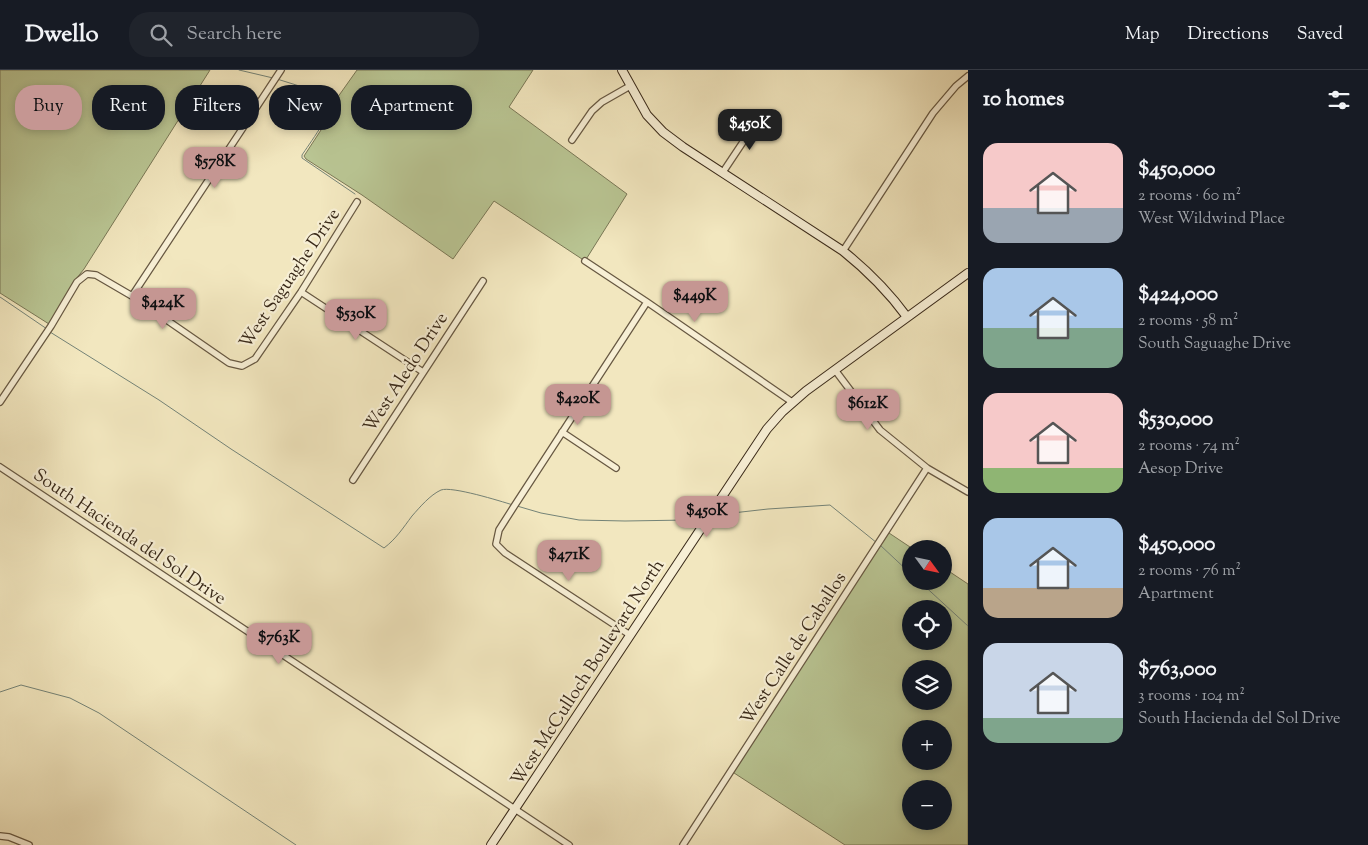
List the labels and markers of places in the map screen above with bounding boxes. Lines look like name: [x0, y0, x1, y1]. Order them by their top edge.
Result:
pin: $450K: [715, 108, 785, 151]
pin: $578K: [180, 146, 250, 189]
pin: $449K: [660, 280, 730, 323]
pin: $424K: [128, 288, 198, 330]
pin: $530K: [321, 298, 391, 341]
pin: $420K: [543, 384, 613, 426]
pin: $612K: [833, 388, 903, 431]
pin: $450K: [672, 496, 742, 538]
pin: $471K: [534, 540, 604, 582]
pin: $763K: [244, 622, 314, 665]

